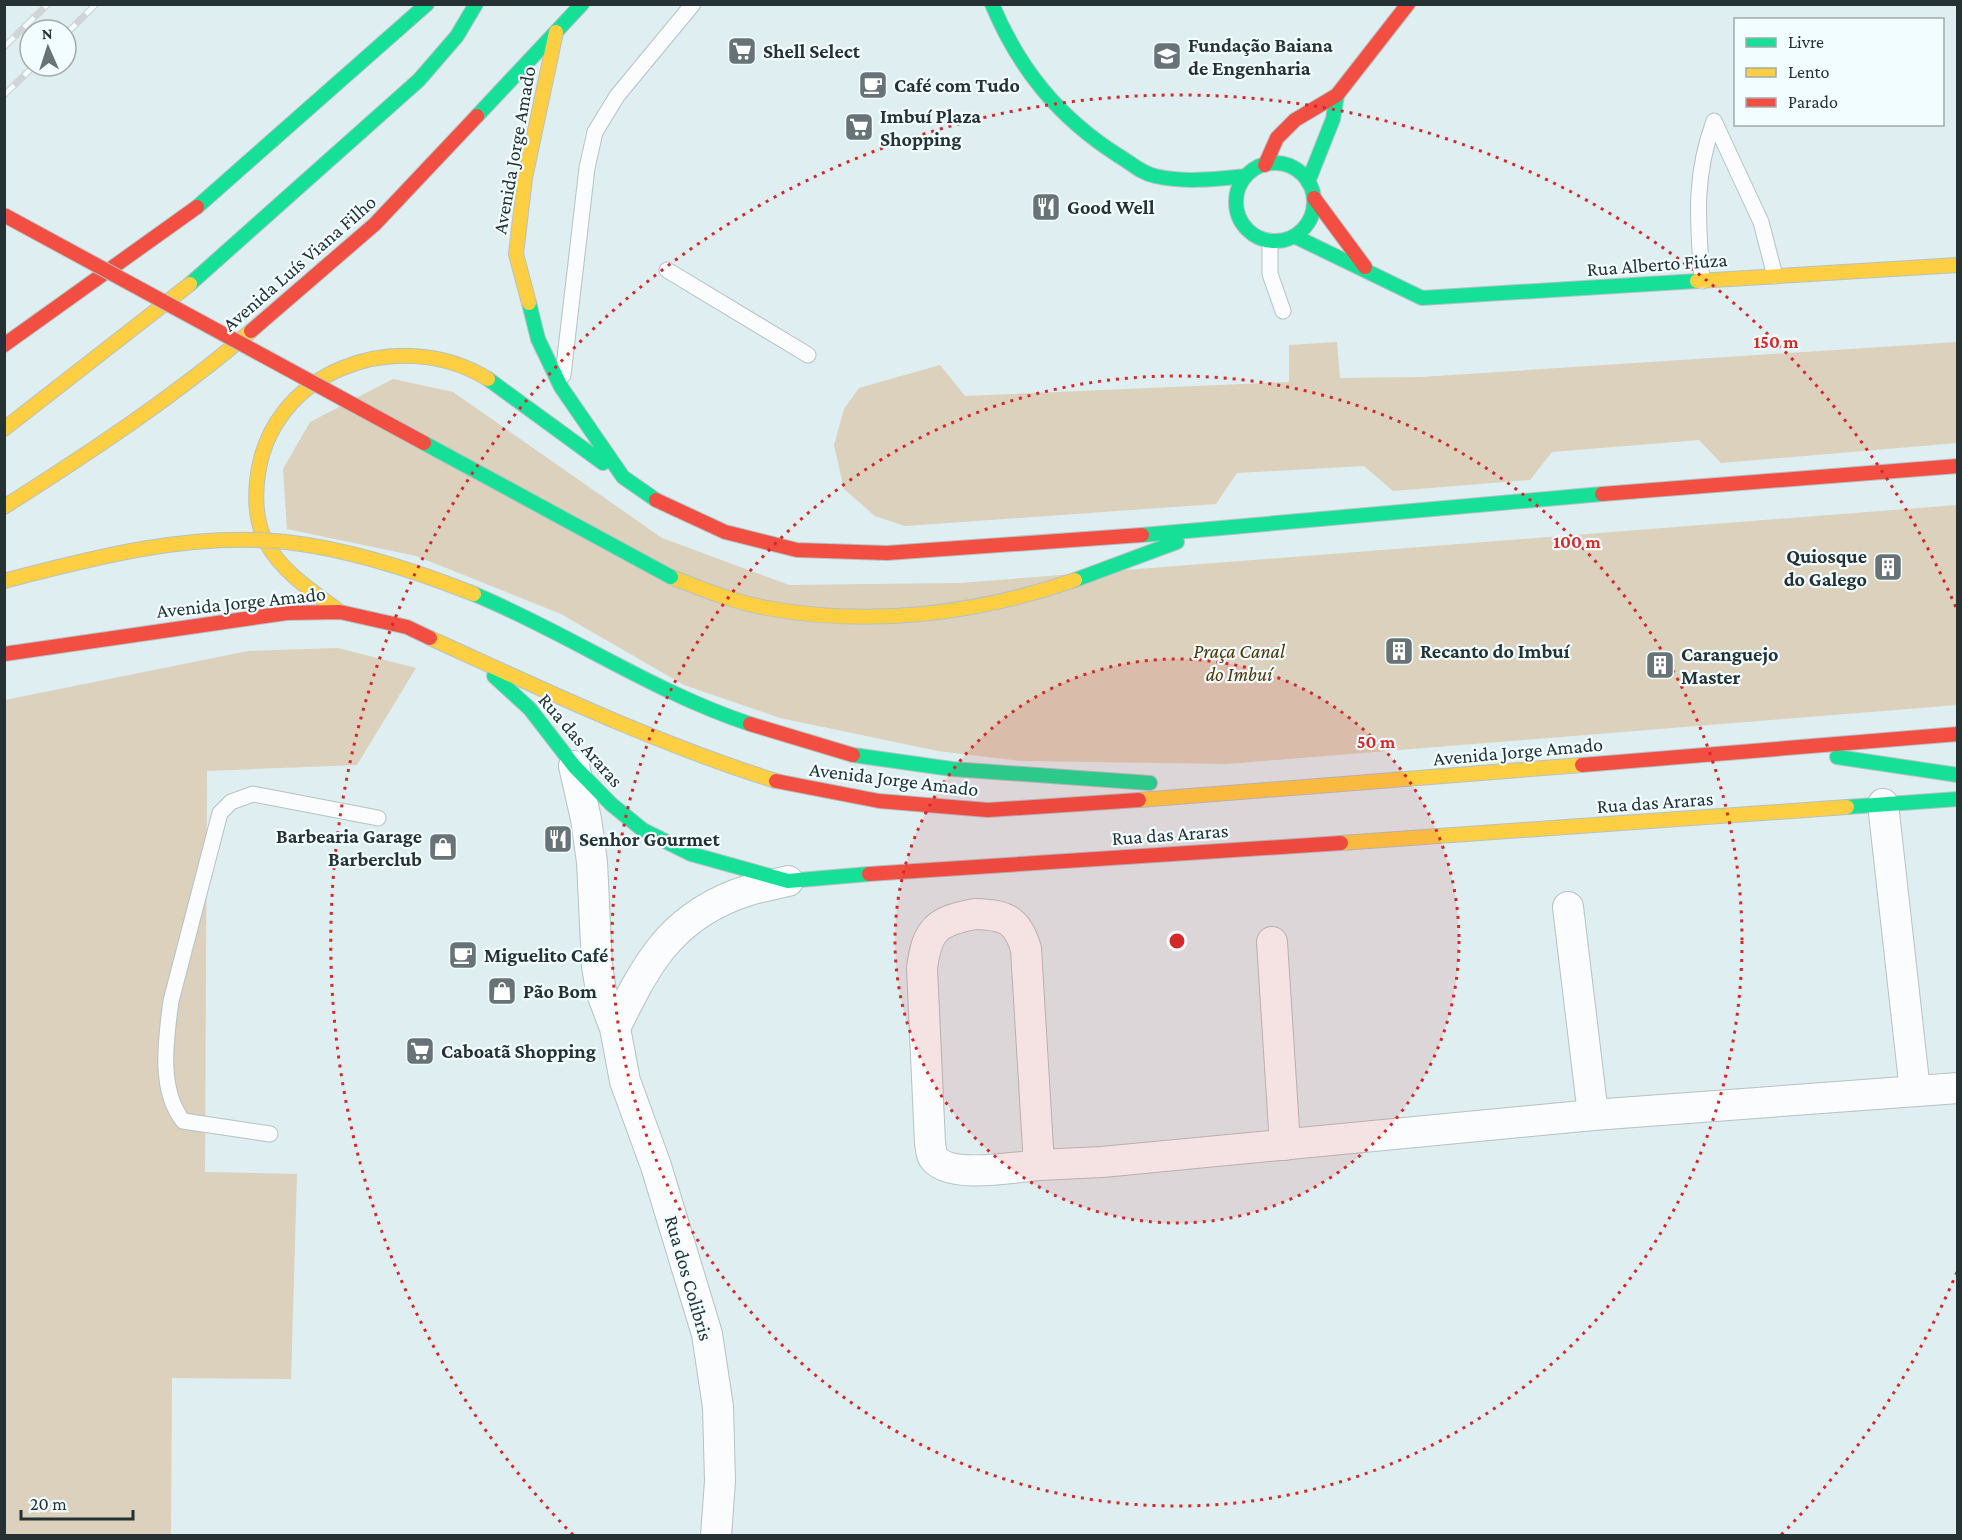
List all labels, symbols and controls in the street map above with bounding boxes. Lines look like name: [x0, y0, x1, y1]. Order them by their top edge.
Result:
north arrow: [18, 18, 78, 78]
legend: [1734, 18, 1944, 126]
text: N: [41, 25, 53, 42]
text: Livre: [1788, 32, 1824, 52]
place label: Fundação Baiana de Engenharia: [1188, 34, 1333, 79]
supermarket icon: Shell Select: [726, 35, 758, 67]
place label: Shell Select: [763, 40, 861, 62]
school or university icon: Fundação Baiana de Engenharia: [1151, 40, 1183, 72]
text: Lento: [1788, 62, 1829, 82]
street label: Avenida Jorge Amado: [488, 64, 541, 236]
cafe icon: Café com Tudo: [857, 69, 889, 101]
place label: Café com Tudo: [894, 74, 1020, 96]
text: Parado: [1788, 92, 1838, 112]
place label: Imbuí Plaza Shopping: [880, 105, 981, 150]
supermarket icon: Imbuí Plaza Shopping: [843, 111, 875, 143]
street label: Avenida Luís Viana Filho: [218, 190, 380, 336]
restaurant icon: Good Well: [1030, 191, 1062, 223]
place label: Good Well: [1067, 196, 1155, 218]
street label: Rua Alberto Fiúza: [1586, 248, 1728, 280]
text: 150 m: [1753, 332, 1799, 352]
text: 100 m: [1553, 532, 1601, 552]
place label: Quiosque do Galego: [1784, 545, 1867, 590]
building icon: Quiosque do Galego: [1872, 551, 1904, 583]
street label: Avenida Jorge Amado: [155, 582, 327, 623]
building icon: Recanto do Imbuí: [1383, 635, 1415, 667]
park label: Praça Canal do Imbuí: [1193, 640, 1286, 685]
place label: Recanto do Imbuí: [1420, 640, 1571, 662]
place label: Caranguejo Master: [1681, 643, 1778, 688]
building icon: Caranguejo Master: [1644, 649, 1676, 681]
street label: Rua das Araras: [534, 689, 628, 791]
text: 50 m: [1357, 732, 1396, 752]
street label: Avenida Jorge Amado: [1432, 733, 1604, 770]
street label: Avenida Jorge Amado: [808, 758, 980, 801]
street label: Rua das Araras: [1596, 787, 1714, 817]
street label: Rua das Araras: [1111, 819, 1229, 849]
restaurant icon: Senhor Gourmet: [542, 823, 574, 855]
place label: Barbearia Garage Barberclub: [276, 825, 422, 870]
place label: Senhor Gourmet: [579, 828, 720, 850]
shop icon: Barbearia Garage Barberclub: [427, 831, 459, 863]
centre of rings: [1167, 931, 1187, 951]
cafe icon: Miguelito Café: [447, 939, 479, 971]
place label: Miguelito Café: [484, 944, 608, 966]
shop icon: Pão Bom: [486, 975, 518, 1007]
place label: Pão Bom: [523, 980, 597, 1002]
supermarket icon: Caboatã Shopping: [404, 1035, 436, 1067]
place label: Caboatã Shopping: [441, 1040, 596, 1062]
street label: Rua dos Colibris: [661, 1213, 717, 1343]
scale bar: [21, 1483, 134, 1521]
text: 20 m: [30, 1494, 67, 1514]

